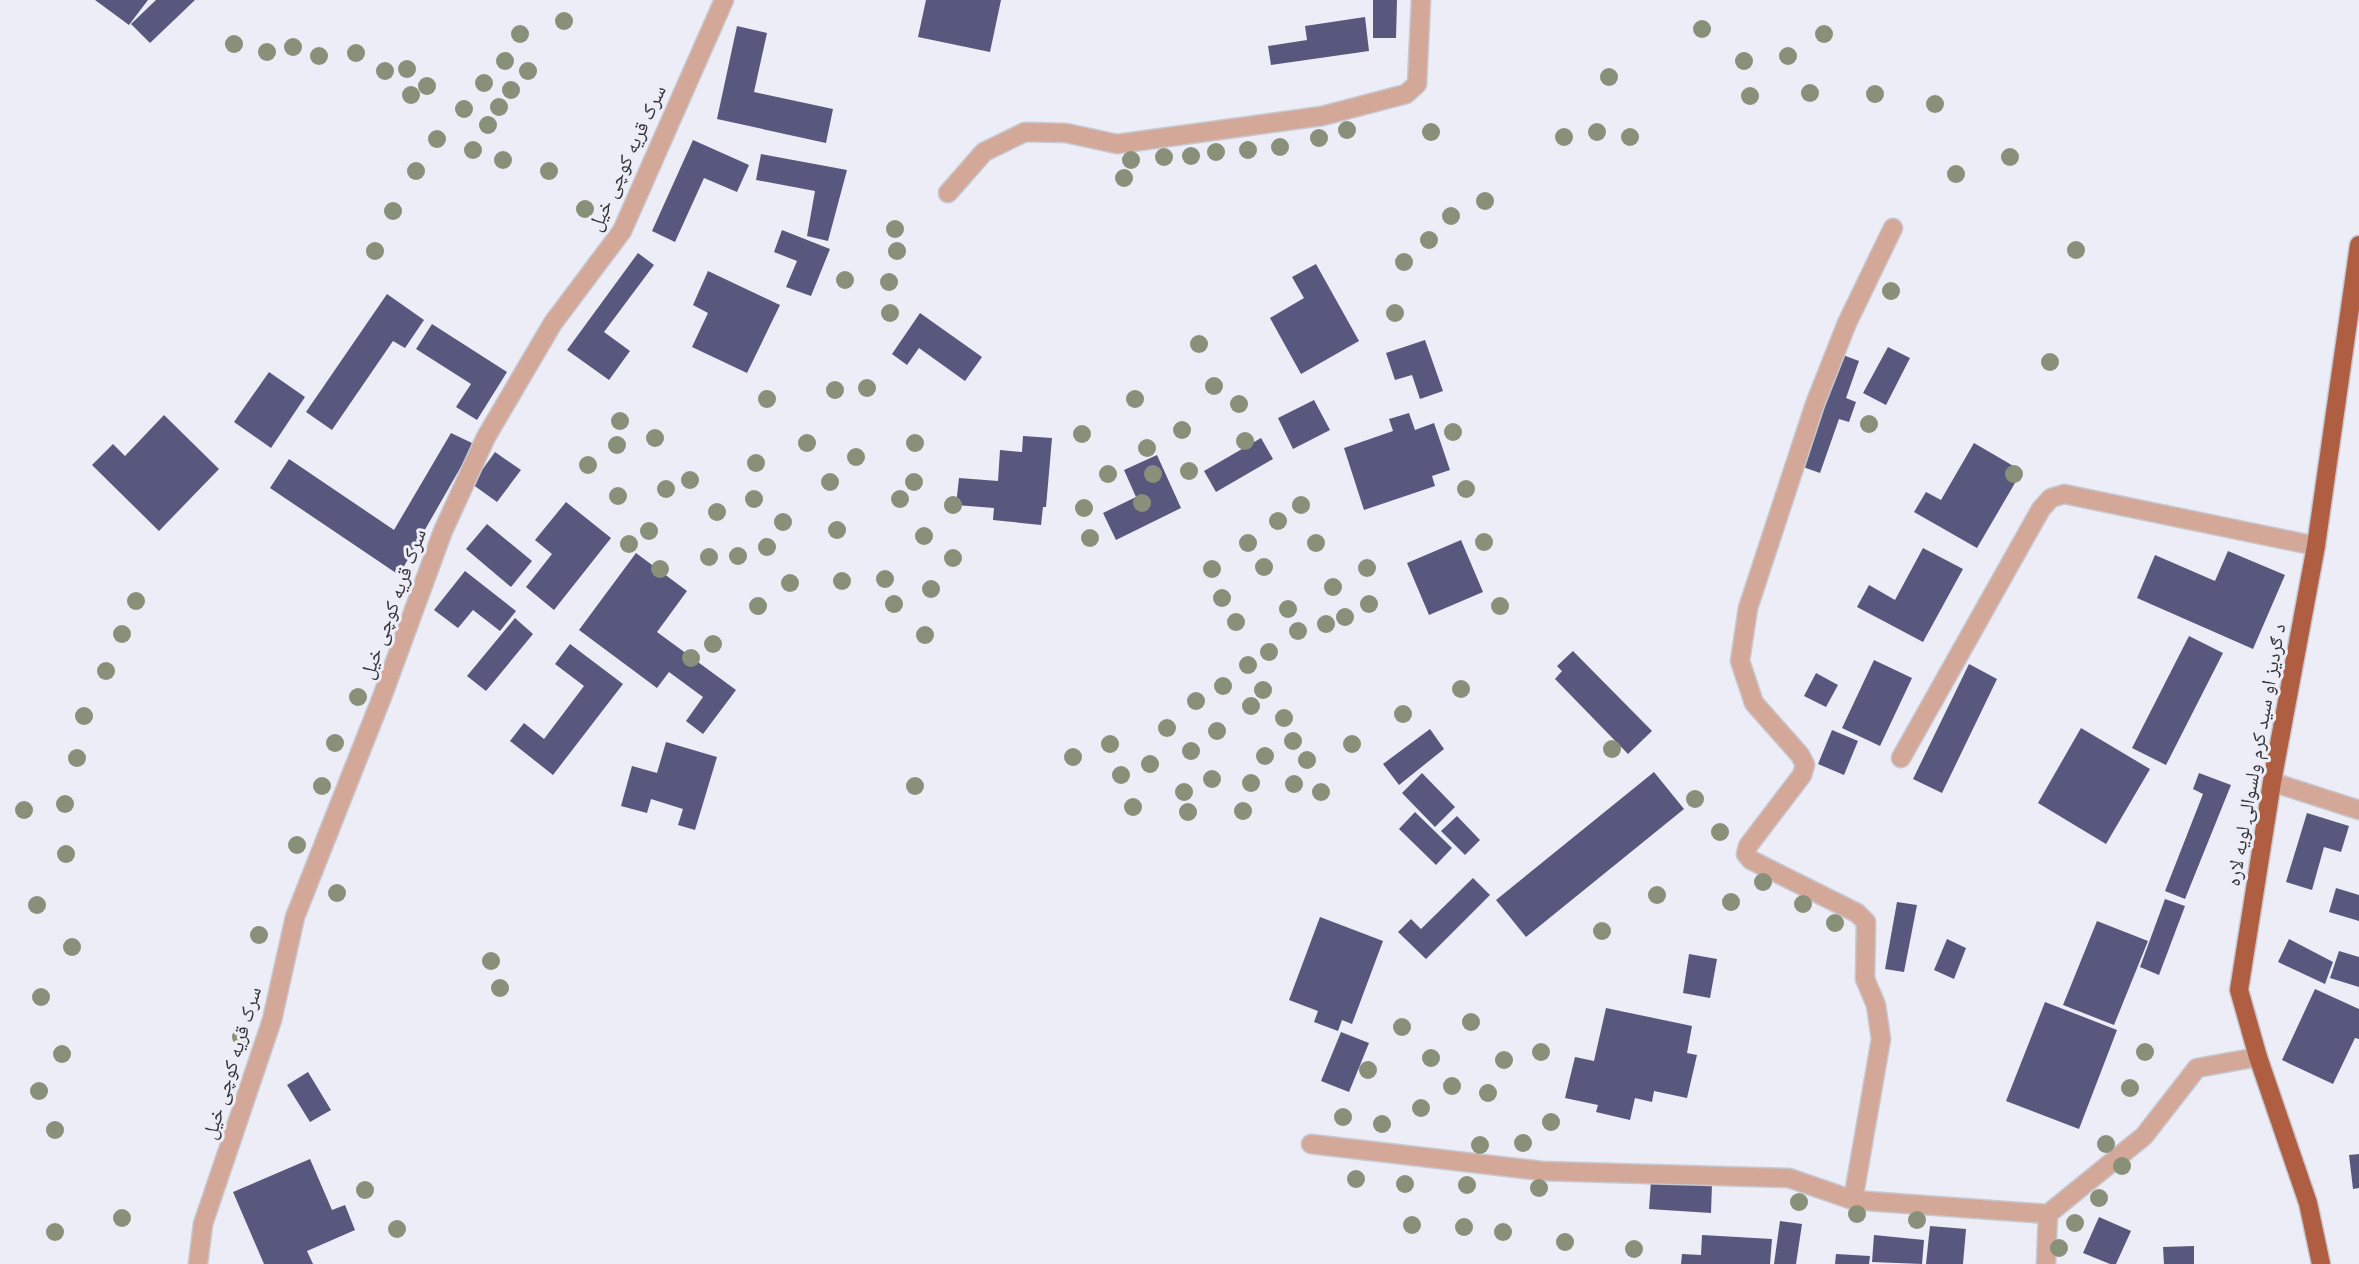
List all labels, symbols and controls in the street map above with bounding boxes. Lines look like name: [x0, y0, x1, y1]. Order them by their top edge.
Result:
street label: سرک قریه کوچی خیل: [583, 81, 671, 235]
street label: سرک قریه کوچی خیل: [355, 526, 431, 682]
street label: د ګردیز او سید کرم ولسوالۍ لویه لاره: [2222, 622, 2292, 888]
street label: سرک قریه کوچی خیل: [198, 984, 266, 1142]

